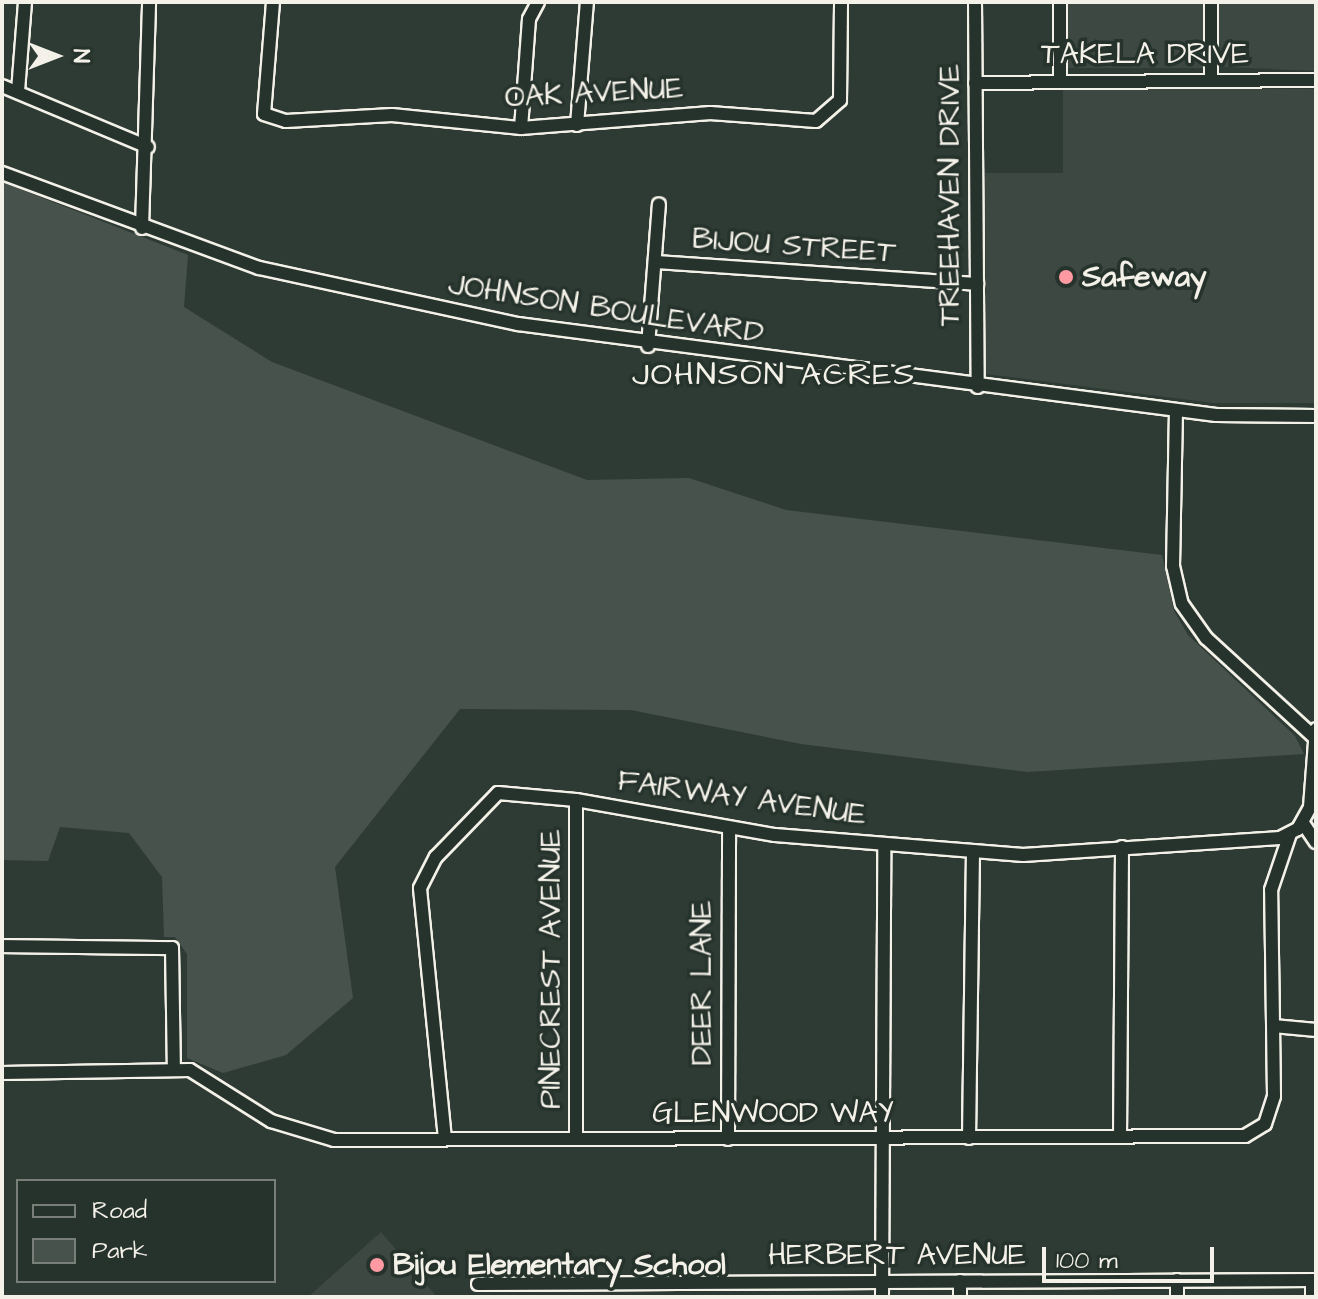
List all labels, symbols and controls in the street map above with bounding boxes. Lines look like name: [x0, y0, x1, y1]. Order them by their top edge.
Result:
north arrow: [16, 16, 96, 96]
street label: TAKELA DRIVE: [1041, 36, 1249, 72]
text: N: [65, 49, 96, 63]
street label: TREEHAVEN DRIVE: [932, 64, 968, 326]
street label: OAK AVENUE: [504, 70, 684, 116]
street label: BIJOU STREET: [691, 221, 897, 271]
place label: Safeway: [1082, 259, 1207, 295]
street label: JOHNSON BOULEVARD: [446, 266, 766, 352]
marker: Safeway: [1057, 268, 1075, 286]
district label: JOHNSON ACRES: [632, 356, 916, 394]
street label: FAIRWAY AVENUE: [615, 763, 869, 833]
street label: PINECREST AVENUE: [533, 829, 569, 1109]
street label: DEER LANE: [684, 901, 720, 1065]
street label: GLENWOOD WAY: [652, 1095, 894, 1131]
legend: [16, 1179, 276, 1283]
text: Road: [92, 1194, 147, 1228]
scale bar: [1046, 1231, 1218, 1281]
text: Park: [92, 1234, 148, 1268]
street label: HERBERT AVENUE: [768, 1237, 1026, 1273]
text: 100 m: [1056, 1244, 1118, 1278]
place label: Bijou Elementary School: [393, 1247, 726, 1283]
marker: Bijou Elementary School: [368, 1256, 386, 1274]

